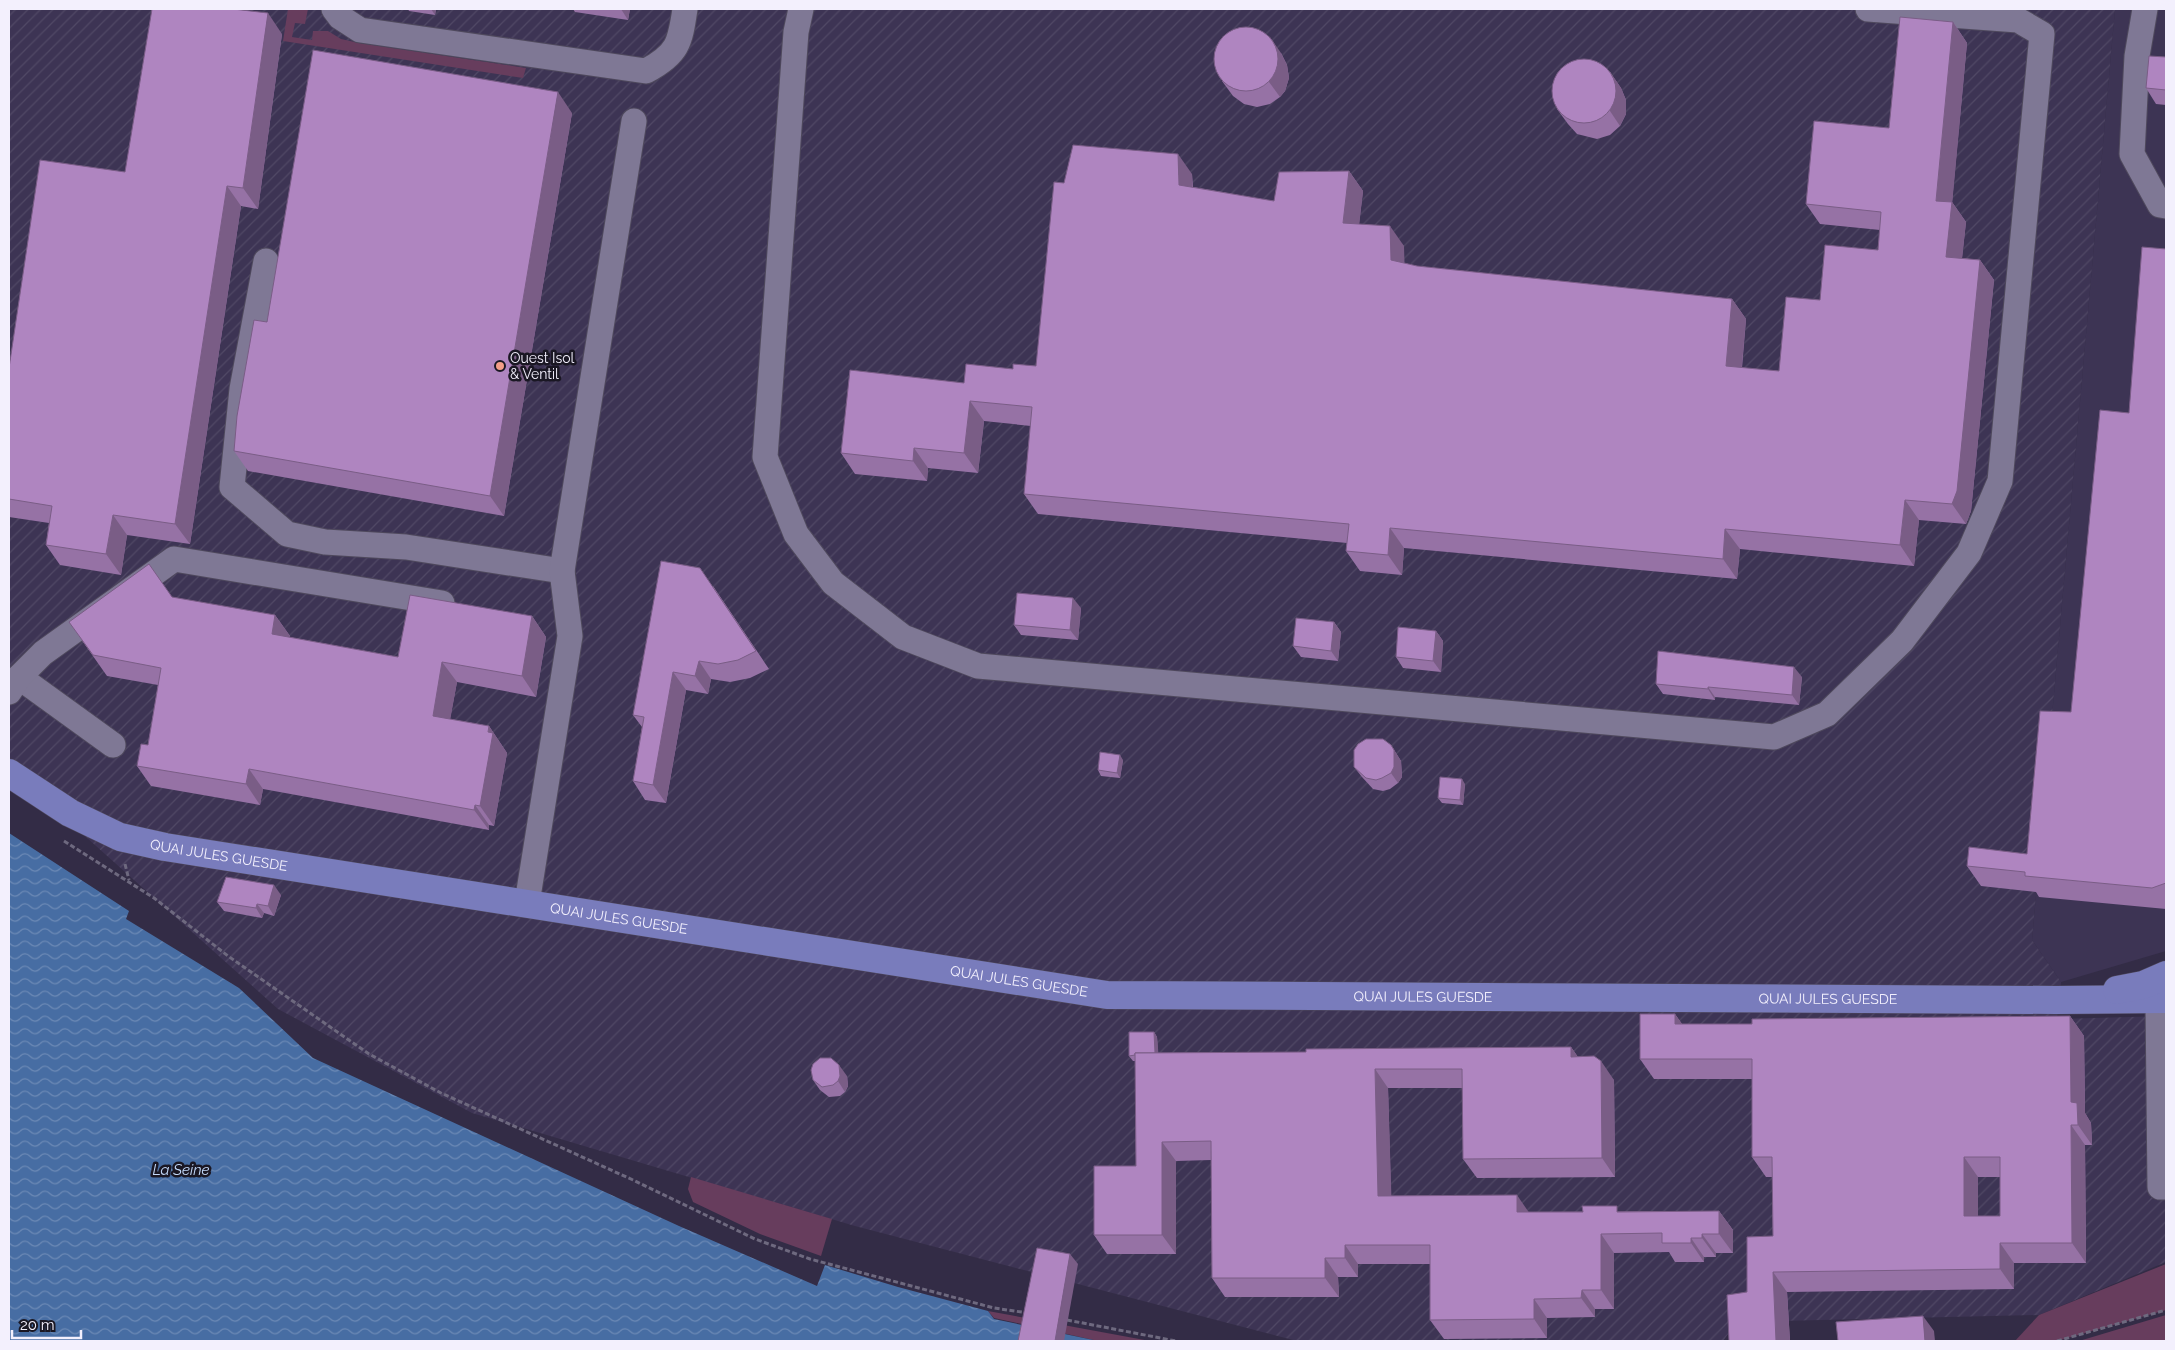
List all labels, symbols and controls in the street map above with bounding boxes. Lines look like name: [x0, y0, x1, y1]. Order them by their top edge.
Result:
place label: Ouest Isol & Ventil: [510, 350, 575, 382]
marker: Ouest Isol & Ventil: [494, 360, 506, 372]
street label: QUAI JULES GUESDE: [149, 836, 289, 874]
street label: QUAI JULES GUESDE: [549, 900, 689, 937]
street label: QUAI JULES GUESDE: [949, 962, 1089, 1000]
street label: QUAI JULES GUESDE: [1353, 988, 1492, 1005]
street label: QUAI JULES GUESDE: [1758, 990, 1897, 1007]
water label: La Seine: [152, 1161, 210, 1179]
scale bar: [12, 1308, 81, 1340]
text: 20 m: [20, 1316, 55, 1334]

